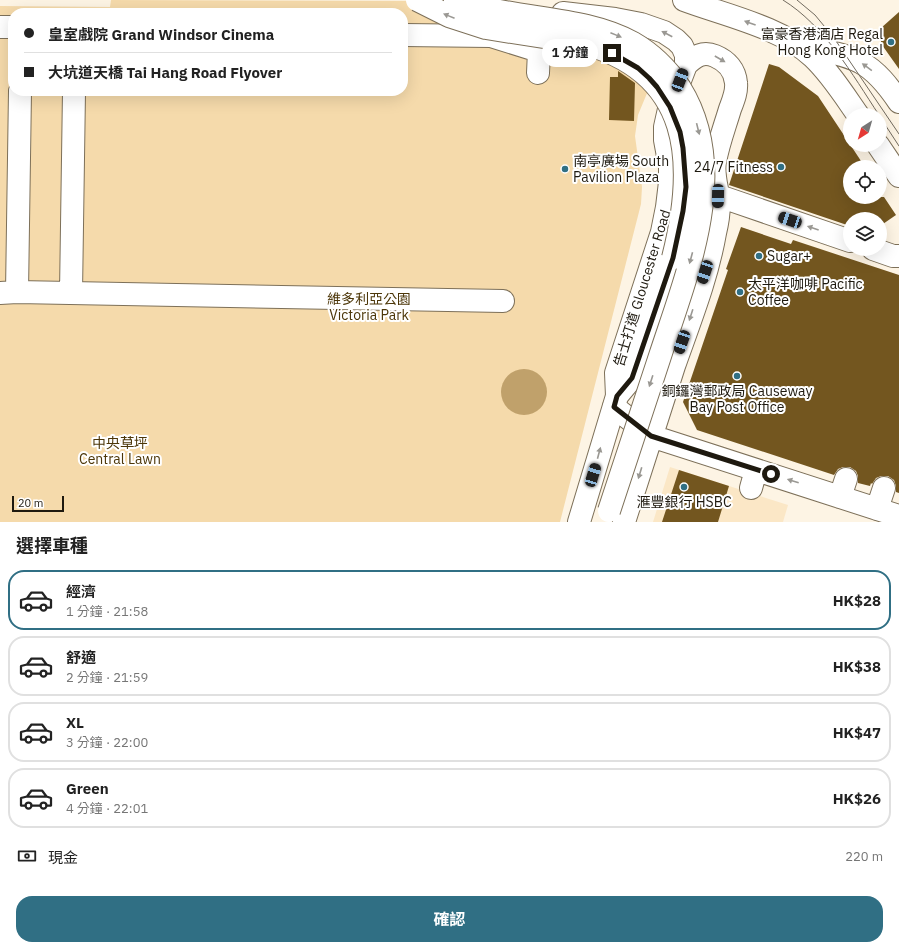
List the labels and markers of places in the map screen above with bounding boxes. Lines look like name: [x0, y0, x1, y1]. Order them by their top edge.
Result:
place label: 富豪香港酒店 Regal Hong Kong Hotel: [761, 25, 883, 59]
marker: 富豪香港酒店 Regal Hong Kong Hotel: [886, 37, 896, 47]
place label: 南亭廣場 South Pavilion Plaza: [573, 152, 669, 186]
place label: 24/7 Fitness: [694, 158, 773, 176]
marker: 24/7 Fitness: [776, 162, 786, 172]
marker: 南亭廣場 South Pavilion Plaza: [560, 164, 570, 174]
place label: Sugar+: [767, 247, 811, 265]
marker: Sugar+: [754, 251, 764, 261]
place label: 太平洋咖啡 Pacific Coffee: [748, 275, 863, 309]
marker: 太平洋咖啡 Pacific Coffee: [735, 287, 745, 297]
marker: 銅鑼灣郵政局 Causeway Bay Post Office: [732, 371, 742, 381]
place label: 銅鑼灣郵政局 Causeway Bay Post Office: [662, 382, 812, 416]
marker: 滙豐銀行 HSBC: [679, 482, 689, 492]
place label: 滙豐銀行 HSBC: [636, 493, 732, 511]

